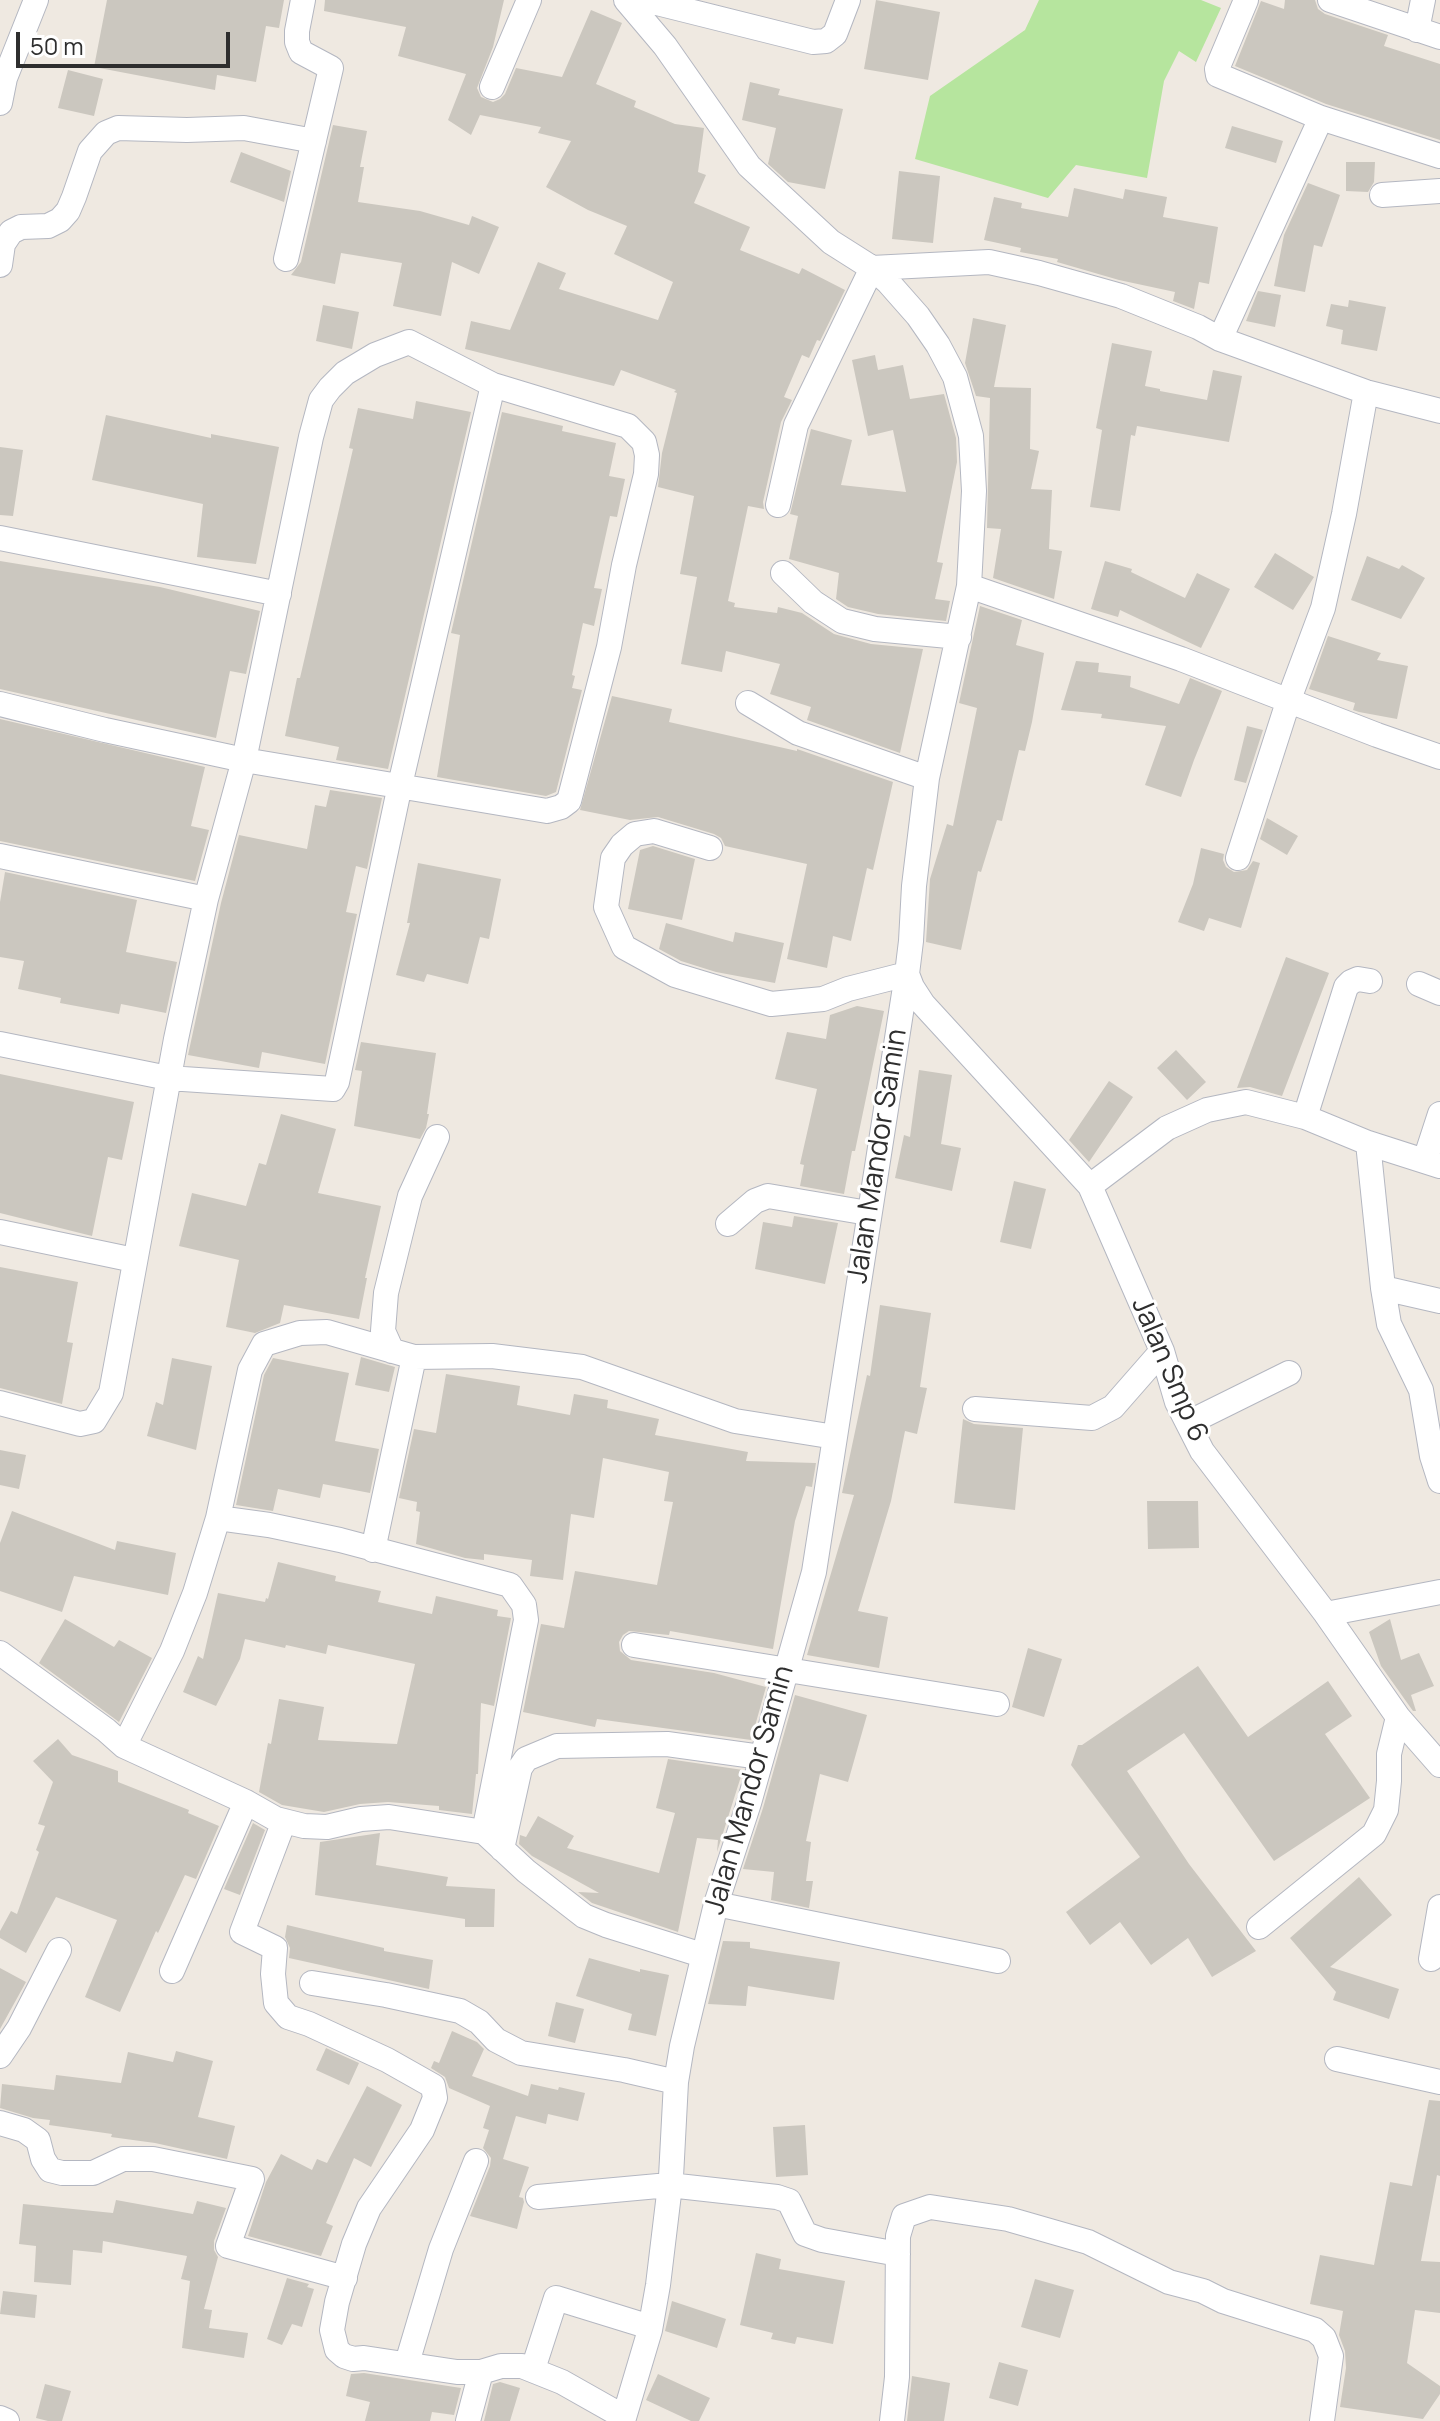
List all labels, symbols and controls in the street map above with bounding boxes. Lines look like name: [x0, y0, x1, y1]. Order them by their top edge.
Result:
scale bar: [20, 16, 234, 66]
text: 50 m: [30, 29, 84, 62]
street label: Jalan Mandor Samin: [841, 1026, 915, 1286]
street label: Jalan Smp 6: [1124, 1293, 1214, 1447]
street label: Jalan Mandor Samin: [698, 1662, 802, 1918]

